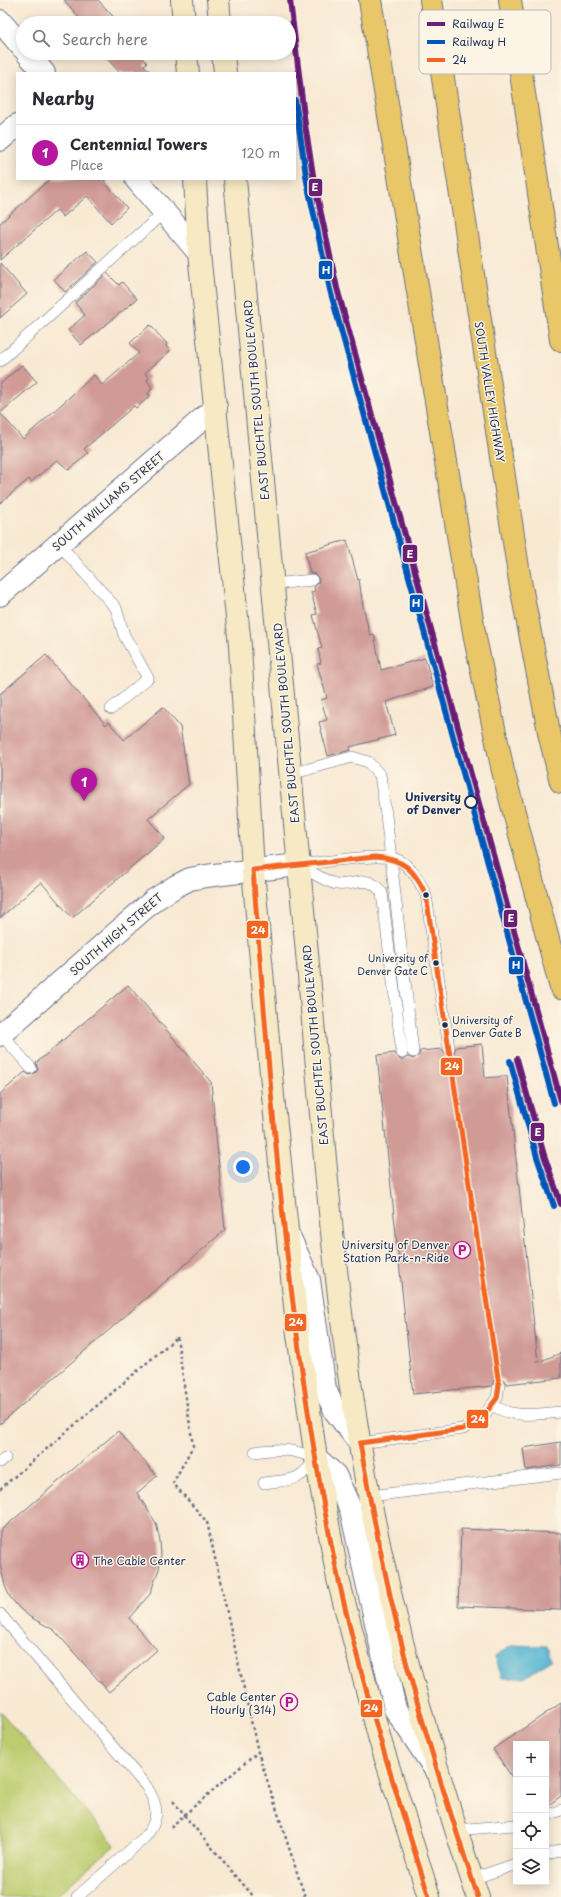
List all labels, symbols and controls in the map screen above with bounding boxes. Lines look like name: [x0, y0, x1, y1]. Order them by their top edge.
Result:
legend: [419, 10, 551, 74]
text: Railway E: [452, 15, 505, 32]
search box: [16, 16, 296, 60]
icon: search: [30, 27, 52, 49]
text: Search here: [62, 27, 148, 50]
text: Railway H: [452, 33, 506, 50]
text: 24: [452, 51, 467, 68]
text: Nearby: [32, 85, 94, 111]
text: Centennial Towers: [70, 132, 207, 155]
text: 1: [42, 143, 48, 162]
text: 120 m: [241, 143, 280, 162]
text: Place: [70, 155, 103, 174]
line badge: E: [308, 178, 323, 197]
text: E: [312, 178, 319, 195]
line badge: H: [318, 260, 333, 280]
text: H: [322, 261, 330, 278]
street label: EAST BUCHTEL SOUTH BOULEVARD: [239, 299, 273, 501]
street label: SOUTH VALLEY HIGHWAY: [470, 320, 510, 464]
street label: SOUTH WILLIAMS STREET: [48, 447, 168, 555]
line badge: E: [402, 544, 418, 563]
text: E: [407, 545, 414, 562]
line badge: H: [409, 594, 424, 613]
text: H: [412, 594, 420, 611]
street label: EAST BUCHTEL SOUTH BOULEVARD: [269, 622, 303, 824]
pin: 1: [71, 768, 97, 801]
place label: University of Denver: [405, 788, 461, 818]
marker: University of Denver: [464, 795, 478, 809]
street label: SOUTH HIGH STREET: [66, 888, 167, 979]
unlabelled marker: [421, 890, 431, 900]
line badge: E: [503, 909, 518, 928]
text: E: [508, 909, 515, 926]
line badge: 24: [246, 920, 269, 939]
text: 24: [251, 921, 266, 938]
street label: EAST BUCHTEL SOUTH BOULEVARD: [298, 944, 332, 1146]
place label: University of Denver Gate C: [357, 950, 429, 978]
line badge: H: [508, 956, 524, 975]
text: H: [512, 956, 520, 973]
marker: University of Denver Gate C: [431, 958, 441, 968]
place label: University of Denver Gate B: [452, 1012, 522, 1040]
marker: University of Denver Gate B: [440, 1020, 450, 1030]
line badge: 24: [440, 1057, 463, 1076]
text: 24: [445, 1057, 460, 1074]
line badge: E: [530, 1122, 545, 1142]
text: E: [535, 1123, 542, 1140]
your location: [233, 1157, 253, 1177]
place label: University of Denver Station Park-n-Ride: [341, 1236, 449, 1266]
parking icon: University of Denver Station Park-n-Ride: [452, 1240, 472, 1260]
line badge: 24: [284, 1313, 307, 1332]
text: 24: [289, 1313, 304, 1330]
line badge: 24: [466, 1409, 489, 1429]
text: 24: [471, 1410, 486, 1427]
building icon: The Cable Center: [70, 1550, 90, 1570]
place label: The Cable Center: [93, 1552, 187, 1569]
place label: Cable Center Hourly (314): [207, 1688, 277, 1718]
parking icon: Cable Center Hourly (314): [279, 1692, 299, 1712]
line badge: 24: [360, 1699, 383, 1718]
text: 24: [364, 1699, 379, 1716]
map controls: [513, 1741, 549, 1885]
button: +: [513, 1741, 549, 1777]
button: −: [513, 1777, 549, 1813]
button: locate: [513, 1813, 549, 1849]
button: layers: [513, 1849, 549, 1885]

